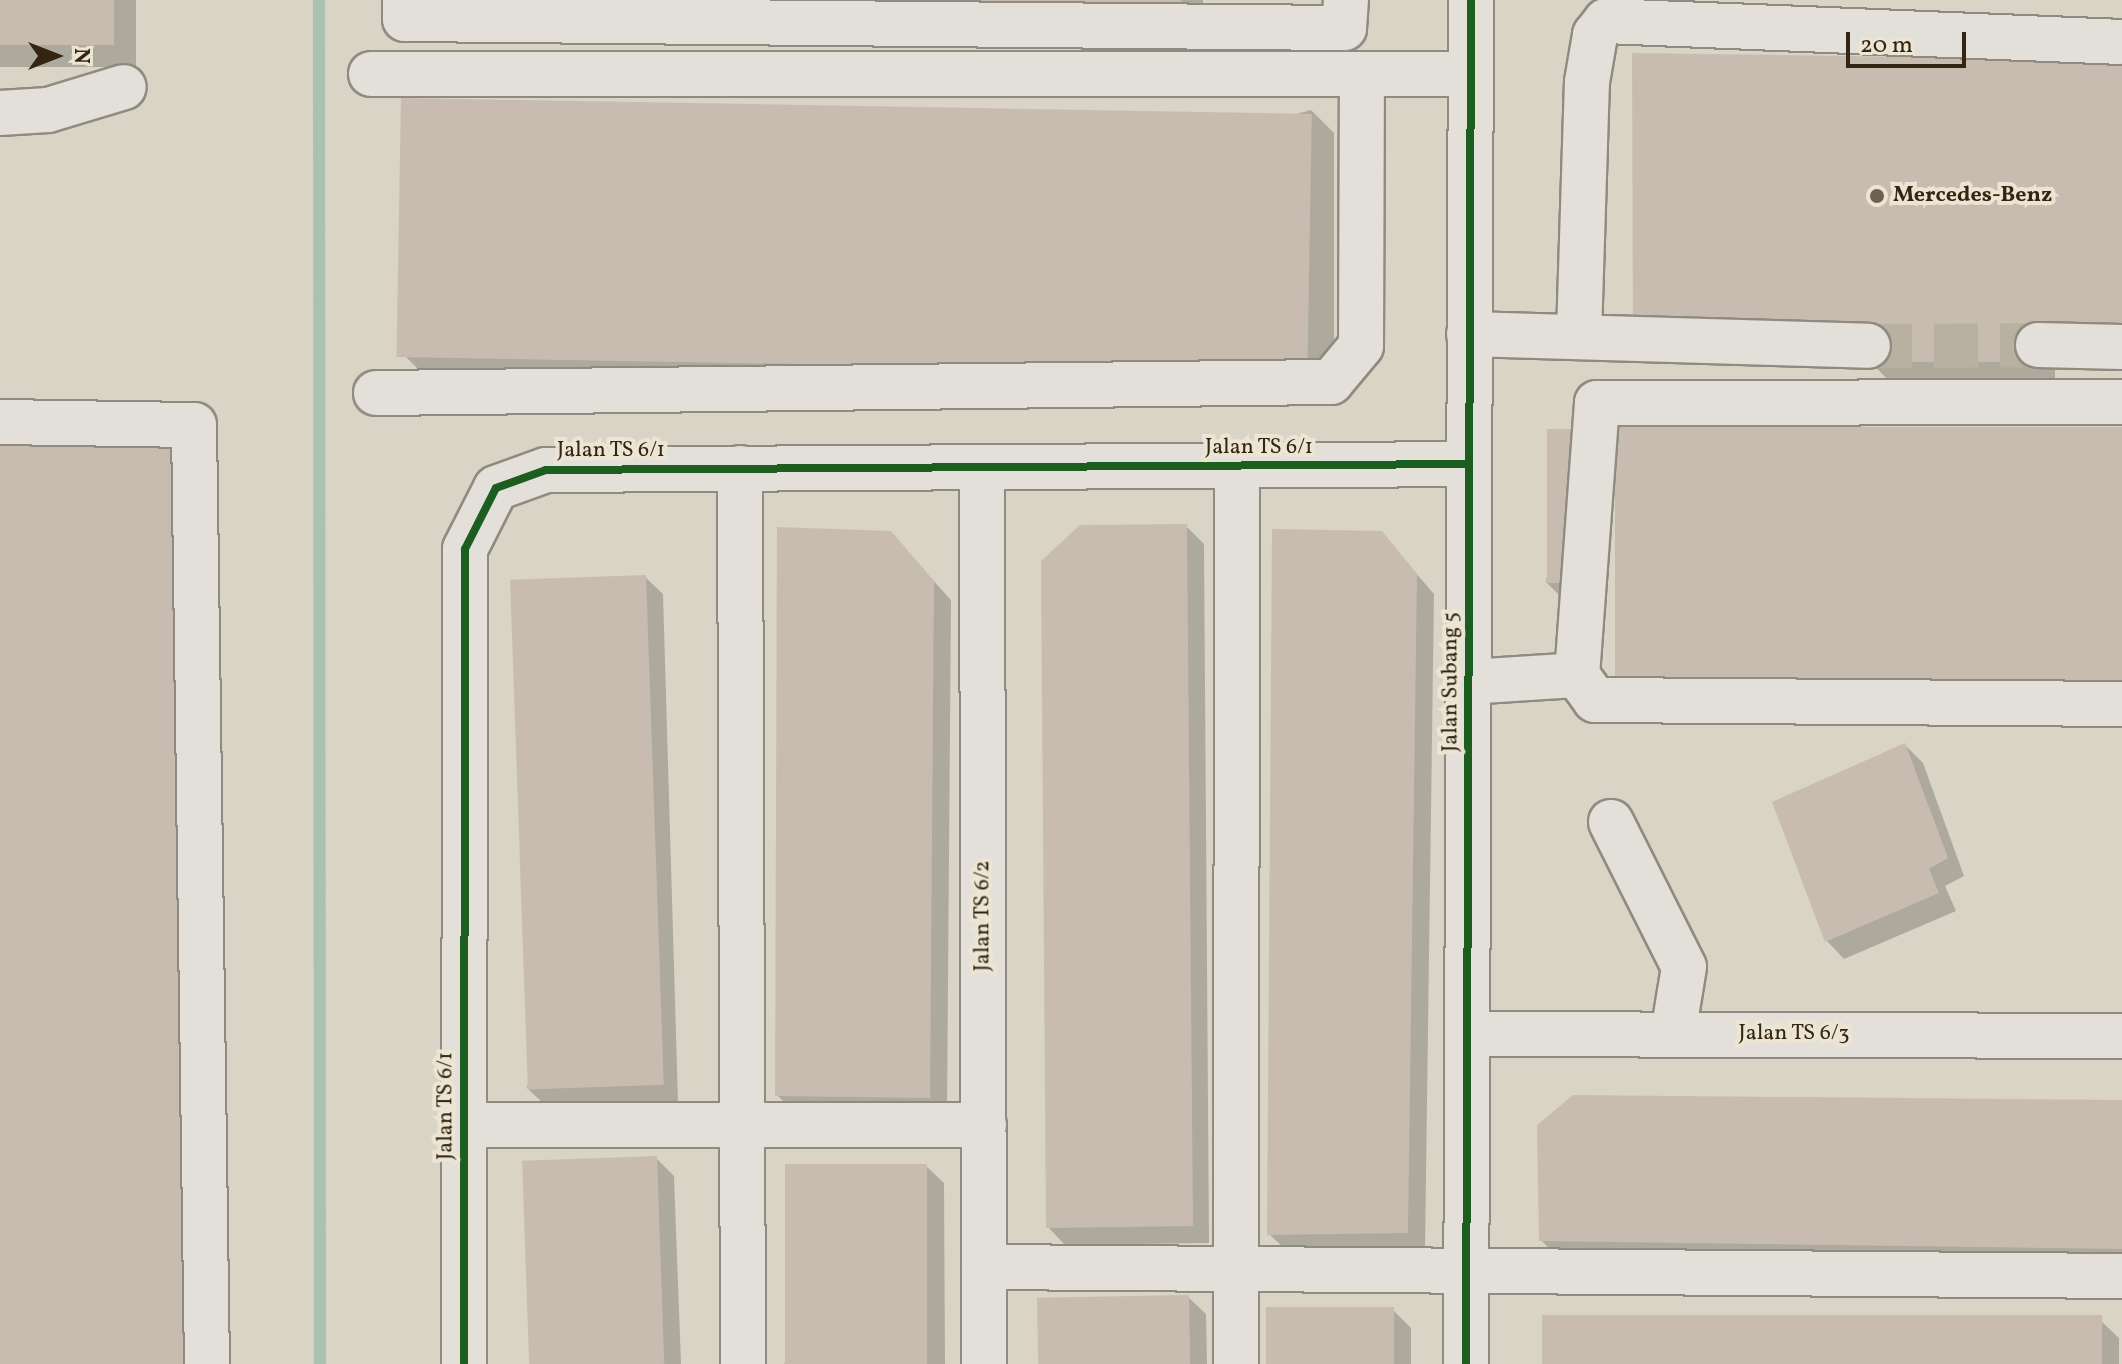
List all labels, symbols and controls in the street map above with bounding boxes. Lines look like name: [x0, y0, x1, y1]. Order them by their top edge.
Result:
north arrow: [16, 16, 96, 96]
scale bar: [1850, 16, 1970, 66]
text: 20 m: [1860, 29, 1913, 63]
text: N: [65, 48, 96, 64]
place label: Mercedes-Benz: [1893, 183, 2052, 209]
marker: Mercedes-Benz: [1868, 187, 1886, 205]
street label: Jalan TS 6/1: [1205, 435, 1313, 461]
street label: Jalan TS 6/1: [557, 438, 665, 464]
street label: Jalan Subang 5: [1438, 612, 1464, 752]
street label: Jalan TS 6/2: [970, 860, 996, 972]
street label: Jalan TS 6/3: [1738, 1021, 1850, 1047]
street label: Jalan TS 6/1: [433, 1052, 459, 1160]

